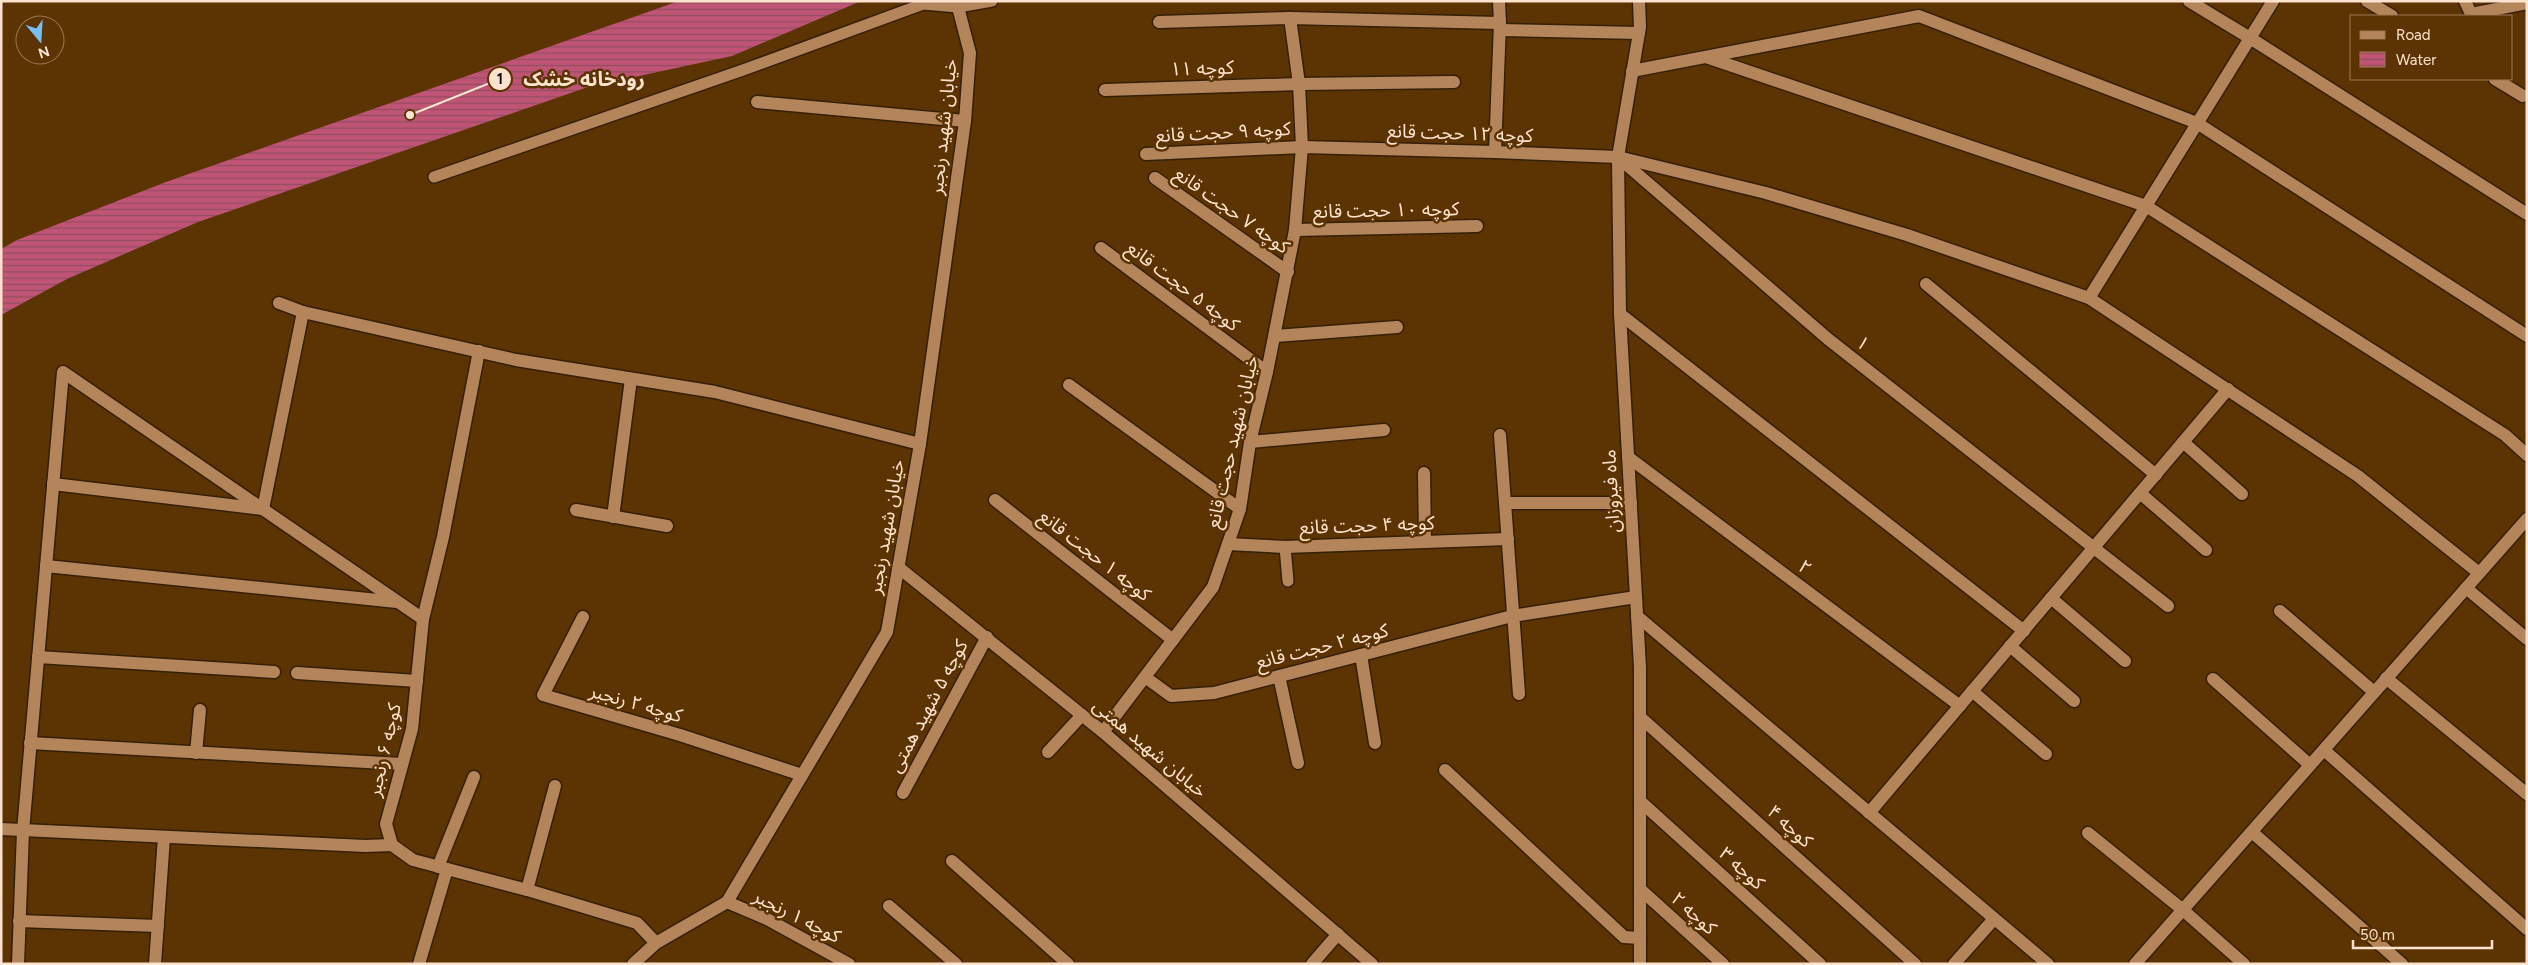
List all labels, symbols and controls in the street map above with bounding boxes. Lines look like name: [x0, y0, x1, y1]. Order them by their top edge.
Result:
north arrow: [15, 15, 65, 65]
legend: [2350, 15, 2513, 80]
text: Road: [2396, 26, 2431, 44]
text: N: [36, 42, 52, 62]
text: Water: [2396, 51, 2436, 69]
street label: کوچه ۱۱: [1170, 55, 1235, 82]
street label: خیابان شهید رنجبر: [924, 58, 962, 197]
callout: رودخانه خشک: [488, 62, 654, 97]
text: رودخانه خشک: [523, 67, 645, 91]
text: 1: [497, 70, 503, 88]
street label: کوچه ۹ حجت قانع: [1155, 117, 1293, 150]
street label: کوچه ۱۲ حجت قانع: [1386, 119, 1535, 150]
street label: کوچه ۷ حجت قانع: [1168, 162, 1295, 261]
street label: کوچه ۱۰ حجت قانع: [1313, 197, 1461, 226]
street label: کوچه ۵ حجت قانع: [1120, 236, 1245, 339]
street label: ۱: [1852, 331, 1874, 355]
street label: خیابان شهید حجت قانع: [1201, 353, 1266, 531]
street label: ماه فیروزان: [1597, 449, 1625, 533]
street label: خیابان شهید رنجبر: [863, 458, 909, 597]
street label: کوچه ۱ حجت قانع: [1033, 504, 1156, 609]
street label: کوچه ۴ حجت قانع: [1299, 511, 1436, 542]
street label: ۲: [1794, 555, 1816, 579]
street label: کوچه ۲ حجت قانع: [1253, 618, 1392, 676]
street label: کوچه ۵ شهید همتی: [883, 635, 974, 777]
street label: کوچه ۲ رنجبر: [586, 679, 686, 729]
street label: خیابان شهید همتی: [1088, 694, 1212, 802]
street label: کوچه ۶ رنجبر: [362, 700, 407, 800]
street label: کوچه ۴: [1762, 800, 1818, 854]
street label: کوچه ۳: [1714, 842, 1770, 896]
street label: کوچه ۱ رنجبر: [748, 884, 846, 949]
street label: کوچه ۲: [1666, 887, 1722, 941]
scale bar: [2353, 918, 2492, 950]
text: 50 m: [2360, 926, 2395, 944]

